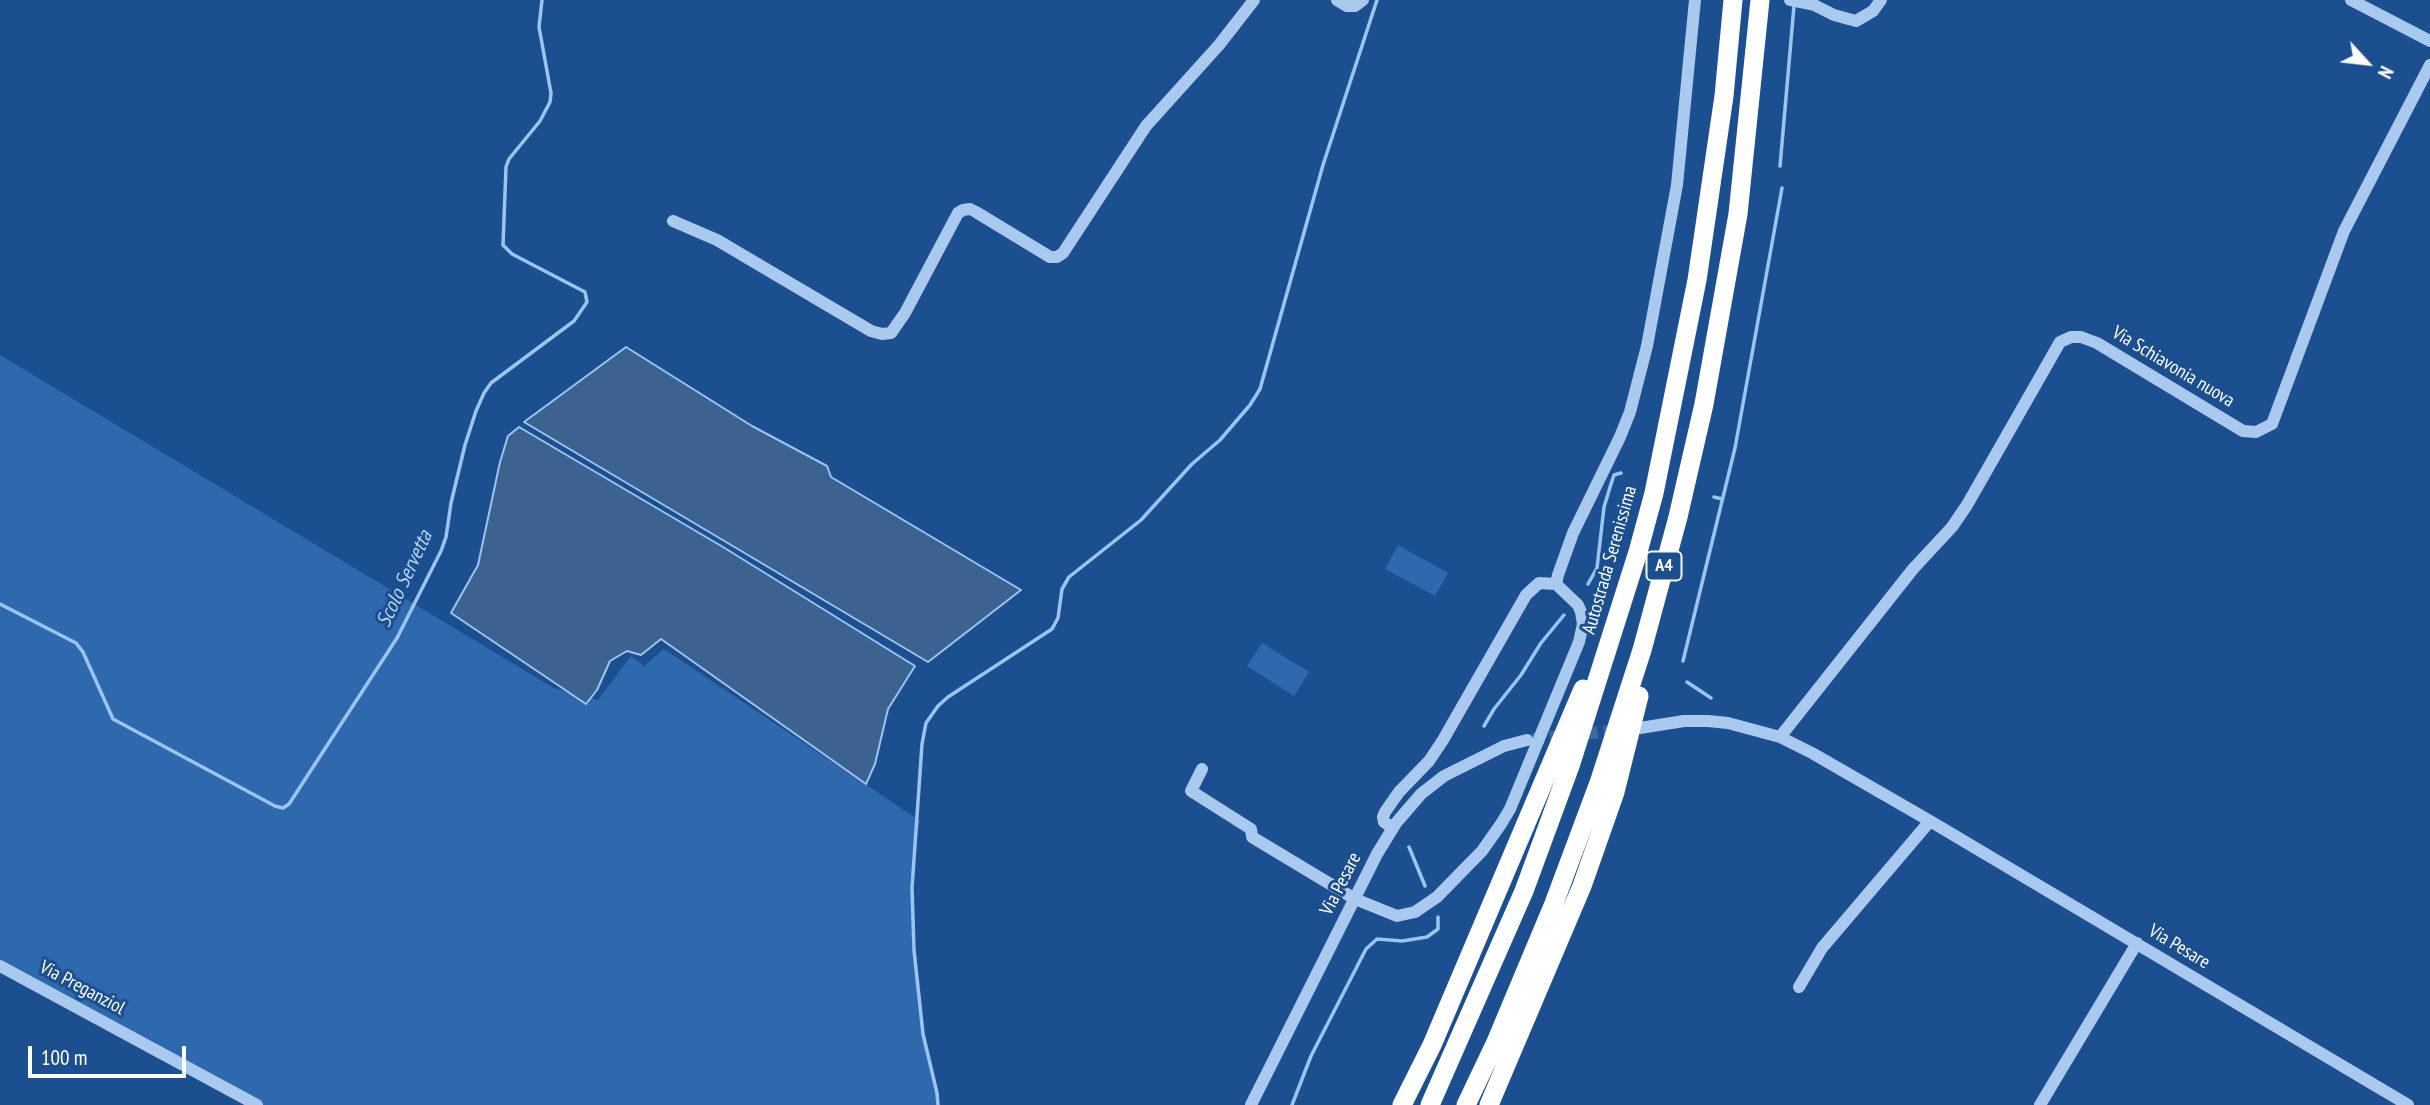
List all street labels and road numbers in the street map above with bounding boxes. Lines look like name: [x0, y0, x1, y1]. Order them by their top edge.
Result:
street label: Via Schiavonia nuova: [2108, 321, 2238, 413]
street label: Autostrada Serenissima: [1578, 483, 1642, 637]
road number: A4: [1646, 552, 1682, 580]
street label: Via Pesare: [1316, 849, 1366, 919]
street label: Via Pesare: [2144, 920, 2214, 974]
street label: Via Preganziol: [35, 956, 129, 1020]

